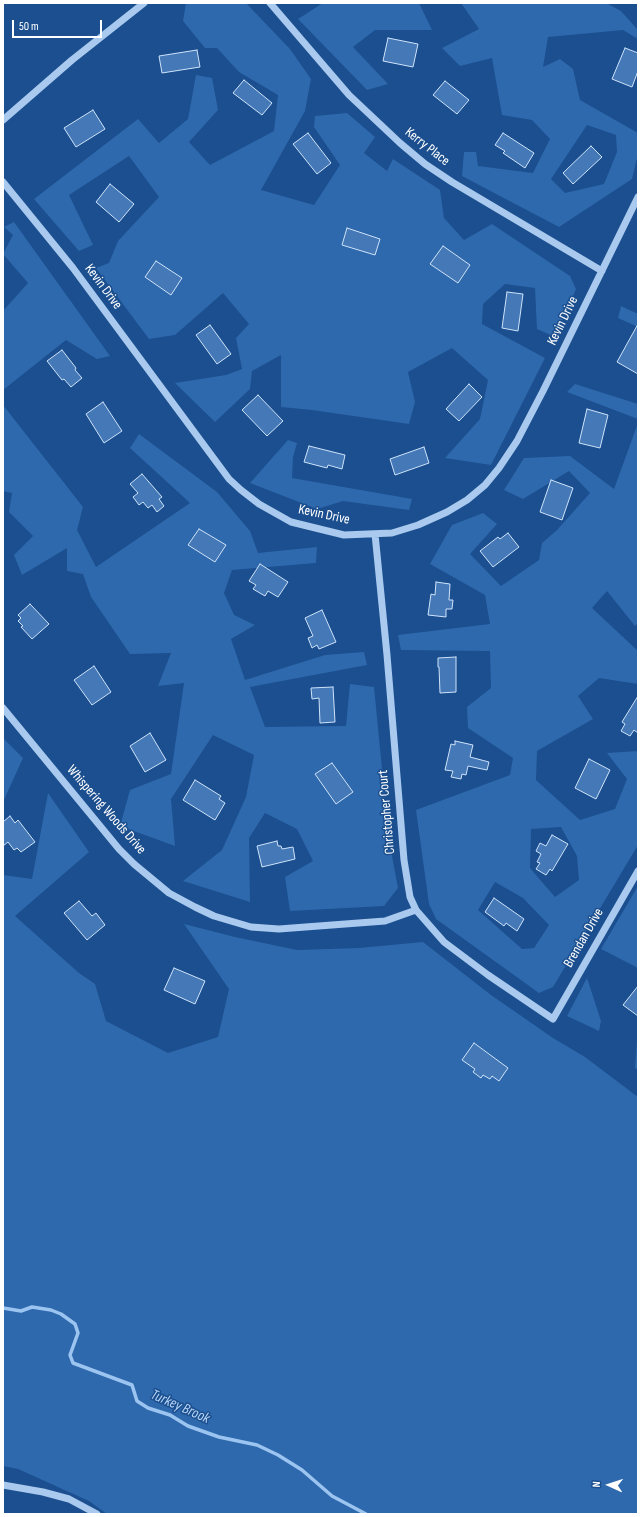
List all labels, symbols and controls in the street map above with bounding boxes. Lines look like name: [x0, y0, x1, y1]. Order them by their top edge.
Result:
scale bar: [14, 12, 104, 38]
text: 50 m: [19, 19, 39, 34]
street label: Kerry Place: [401, 124, 453, 170]
street label: Kevin Drive: [81, 261, 125, 313]
street label: Kevin Drive: [544, 294, 582, 348]
street label: Kevin Drive: [297, 501, 351, 529]
street label: Whispering Woods Drive: [63, 762, 149, 858]
street label: Christopher Court: [375, 769, 399, 855]
street label: Brendan Drive: [560, 905, 608, 971]
water label: Turkey Brook: [148, 1386, 212, 1428]
north arrow: [589, 1465, 629, 1505]
text: N: [590, 1481, 603, 1488]

